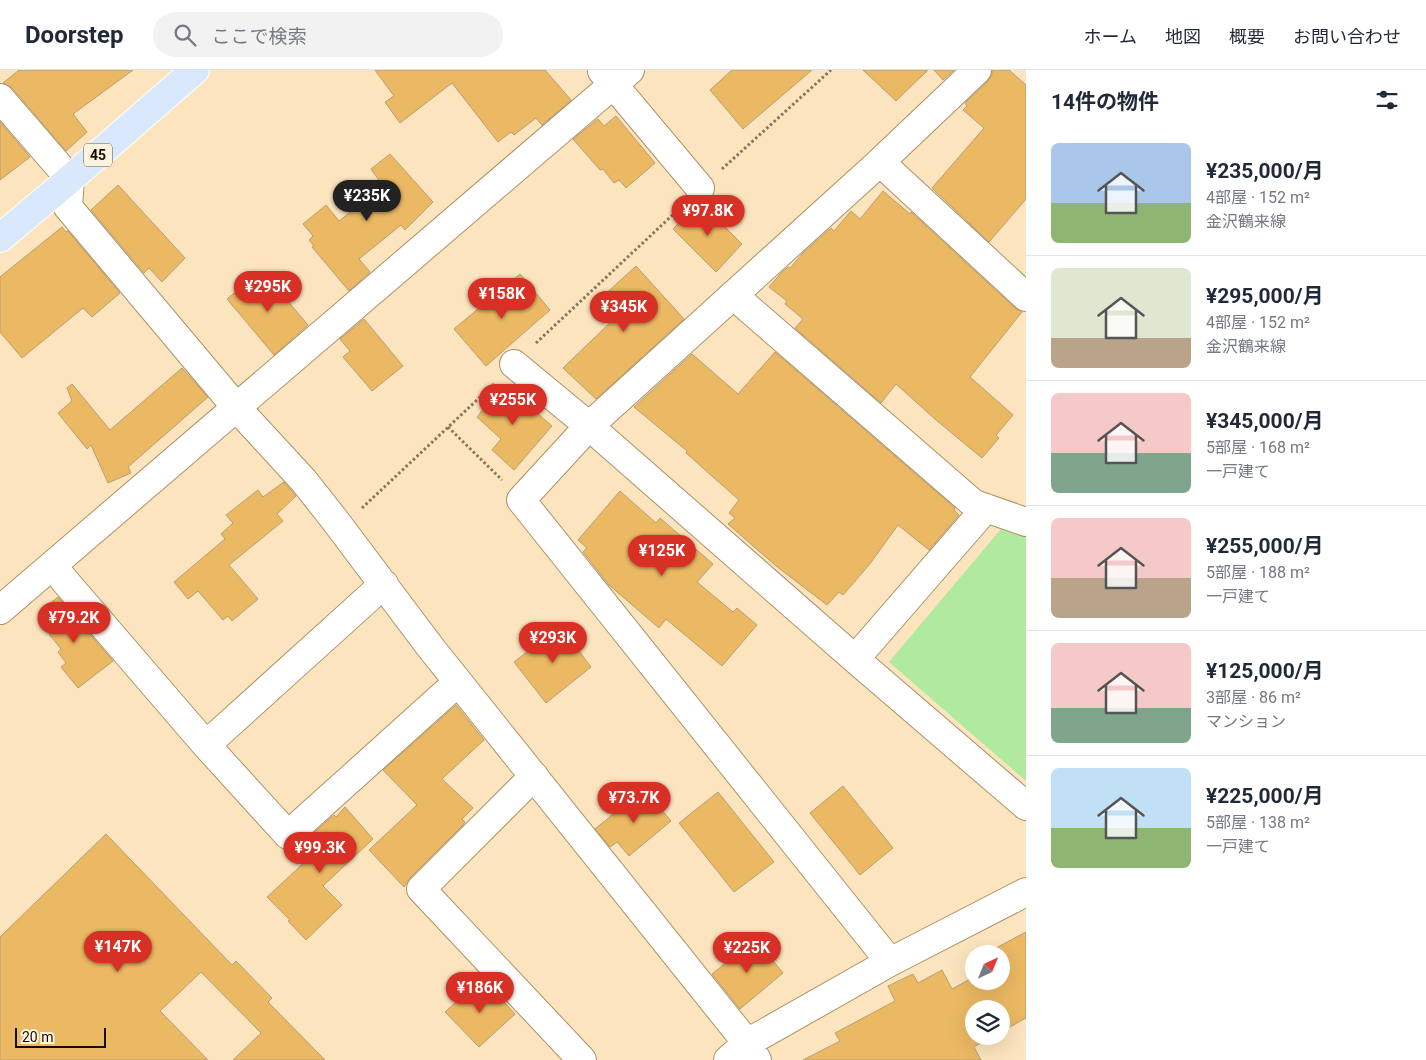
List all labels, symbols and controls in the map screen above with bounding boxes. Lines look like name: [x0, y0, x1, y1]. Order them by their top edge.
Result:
search box: [153, 12, 503, 57]
text: Doorstep: [25, 21, 123, 49]
icon: search: [171, 21, 199, 49]
text: ここで検索: [211, 25, 306, 48]
text: ホーム: [1084, 26, 1137, 47]
text: 地図: [1165, 26, 1201, 47]
text: 概要: [1229, 26, 1265, 47]
text: お問い合わせ: [1293, 26, 1401, 47]
icon: filters: [1373, 86, 1401, 114]
text: 14件の物件: [1051, 90, 1159, 114]
road number: 45: [84, 144, 112, 166]
text: ¥235,000/月: [1206, 159, 1324, 183]
icon: home: [1091, 163, 1151, 223]
pin: ¥235K: [332, 180, 402, 222]
text: ¥235K: [344, 186, 390, 205]
text: 4部屋 · 152 m²: [1206, 188, 1310, 207]
pin: ¥97.8K: [667, 194, 749, 237]
text: ¥97.8K: [683, 201, 733, 220]
text: 金沢鶴来線: [1206, 212, 1286, 231]
pin: ¥295K: [233, 270, 303, 313]
text: ¥295K: [245, 277, 291, 296]
pin: ¥158K: [467, 278, 537, 320]
text: ¥158K: [479, 284, 525, 303]
text: ¥295,000/月: [1206, 284, 1324, 308]
icon: home: [1091, 288, 1151, 348]
pin: ¥345K: [589, 290, 659, 333]
text: ¥345K: [601, 297, 647, 316]
text: 4部屋 · 152 m²: [1206, 313, 1310, 332]
text: 金沢鶴来線: [1206, 337, 1286, 356]
pin: ¥255K: [478, 384, 548, 426]
text: ¥255K: [490, 390, 536, 409]
text: ¥345,000/月: [1206, 409, 1324, 433]
icon: home: [1091, 413, 1151, 473]
text: 5部屋 · 168 m²: [1206, 438, 1310, 457]
text: 一戸建て: [1206, 462, 1270, 481]
pin: ¥125K: [627, 534, 697, 577]
text: ¥255,000/月: [1206, 534, 1324, 558]
icon: home: [1091, 538, 1151, 598]
text: ¥125K: [639, 541, 685, 560]
text: 5部屋 · 188 m²: [1206, 563, 1310, 582]
text: 一戸建て: [1206, 587, 1270, 606]
pin: ¥79.2K: [33, 602, 115, 644]
text: ¥79.2K: [49, 608, 99, 627]
pin: ¥293K: [518, 622, 588, 664]
text: ¥293K: [530, 628, 576, 647]
text: ¥125,000/月: [1206, 659, 1324, 683]
icon: home: [1091, 663, 1151, 723]
text: 3部屋 · 86 m²: [1206, 688, 1301, 707]
text: マンション: [1206, 712, 1286, 731]
pin: ¥73.7K: [593, 782, 675, 824]
text: ¥225,000/月: [1206, 784, 1324, 808]
text: ¥73.7K: [609, 788, 659, 807]
icon: home: [1091, 788, 1151, 848]
text: 5部屋 · 138 m²: [1206, 813, 1310, 832]
pin: ¥99.3K: [279, 832, 361, 874]
text: 一戸建て: [1206, 837, 1270, 856]
text: ¥99.3K: [295, 838, 345, 857]
pin: ¥147K: [83, 930, 153, 973]
pin: ¥225K: [712, 932, 782, 974]
text: ¥147K: [95, 937, 141, 956]
text: ¥225K: [724, 938, 770, 957]
north arrow: [965, 945, 1010, 990]
map controls: [965, 945, 1010, 1045]
pin: ¥186K: [445, 972, 515, 1014]
text: ¥186K: [457, 978, 503, 997]
button: layers: [965, 1000, 1010, 1045]
scale bar: [15, 1025, 106, 1048]
text: 20 m: [22, 1029, 54, 1045]

